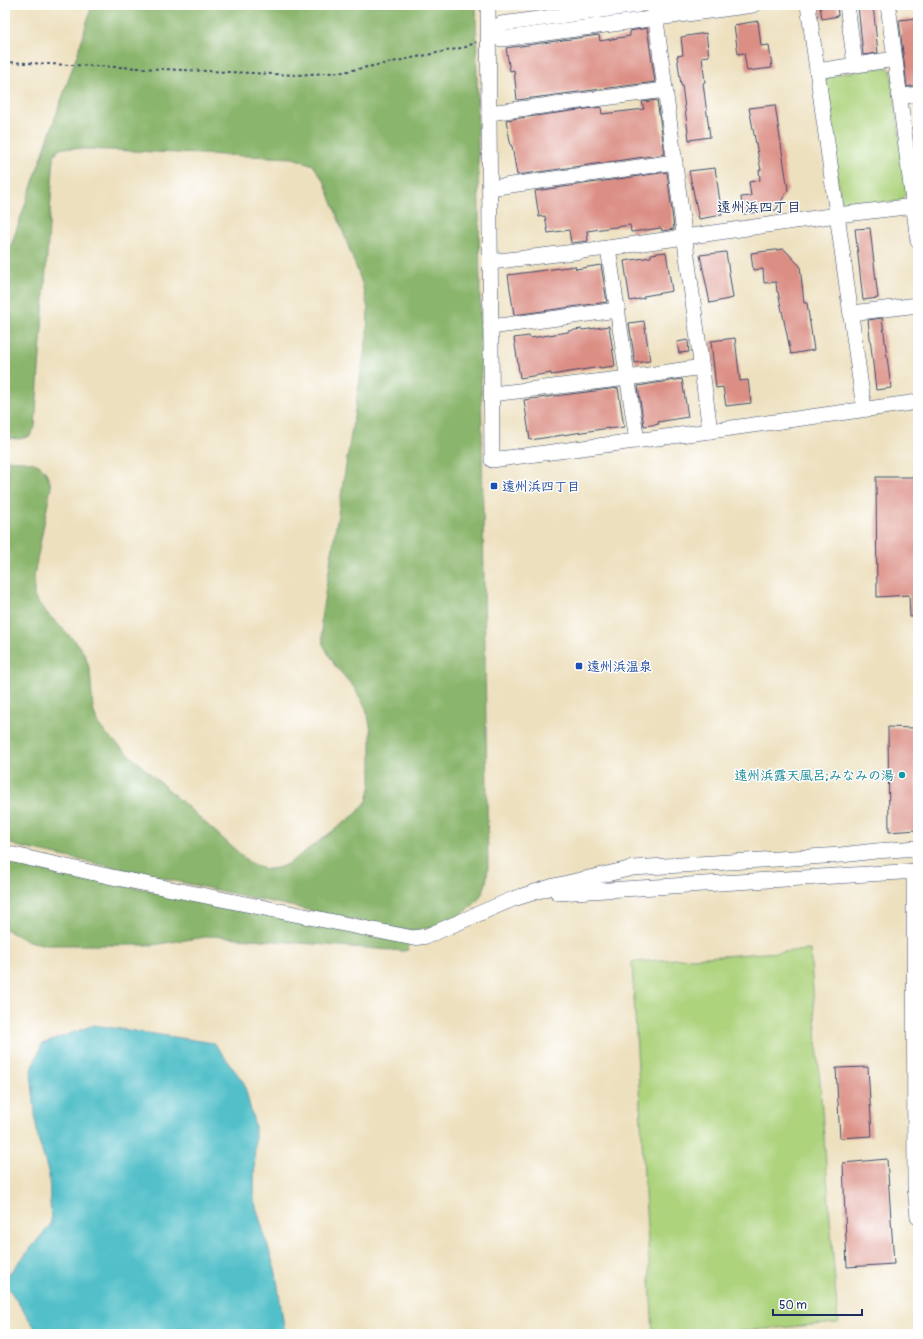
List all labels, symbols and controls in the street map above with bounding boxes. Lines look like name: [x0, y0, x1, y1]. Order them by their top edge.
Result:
district label: 遠州浜四丁目: [717, 199, 801, 216]
place label: 遠州浜四丁目: [502, 479, 580, 495]
marker: 遠州浜四丁目: [489, 481, 499, 491]
place label: 遠州浜温泉: [587, 659, 652, 675]
marker: 遠州浜温泉: [574, 661, 584, 671]
place label: 遠州浜露天風呂;みなみの湯: [734, 768, 894, 784]
marker: 遠州浜露天風呂;みなみの湯: [897, 770, 907, 780]
scale bar: [773, 1291, 862, 1317]
text: 50 m: [779, 1298, 807, 1313]

